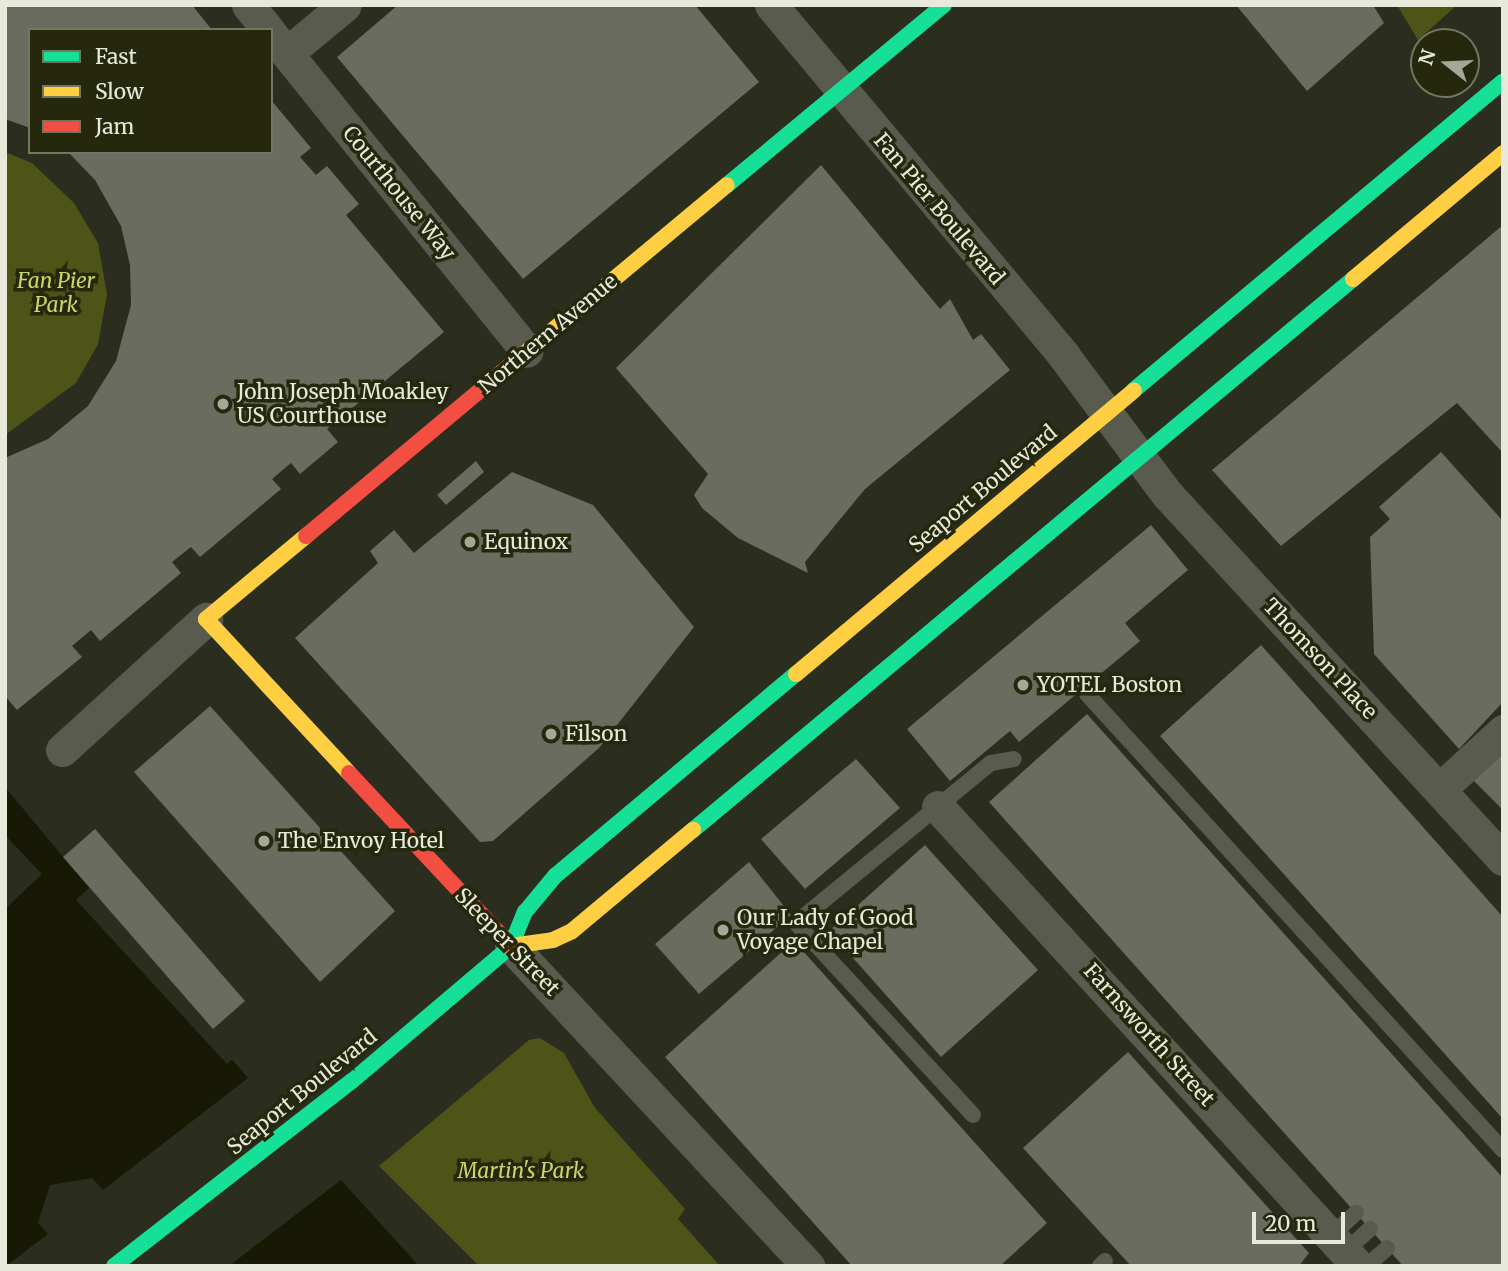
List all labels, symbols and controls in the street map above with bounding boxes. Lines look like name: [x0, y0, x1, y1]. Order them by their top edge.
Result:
legend: [28, 28, 273, 154]
north arrow: [1410, 28, 1480, 98]
text: Fast: [95, 43, 137, 70]
text: N: [1413, 46, 1441, 68]
text: Slow: [95, 78, 144, 105]
text: Jam: [95, 113, 134, 140]
street label: Courthouse Way: [337, 121, 461, 265]
street label: Fan Pier Boulevard: [868, 128, 1010, 290]
park label: Fan Pier Park: [17, 268, 95, 318]
street label: Northern Avenue: [474, 269, 622, 399]
place label: John Joseph Moakley US Courthouse: [237, 379, 449, 429]
marker: John Joseph Moakley US Courthouse: [215, 396, 231, 412]
street label: Seaport Boulevard: [904, 420, 1062, 558]
place label: Equinox: [484, 529, 568, 555]
marker: Equinox: [462, 534, 478, 550]
street label: Thomson Place: [1258, 594, 1382, 724]
place label: YOTEL Boston: [1037, 672, 1182, 698]
marker: YOTEL Boston: [1015, 677, 1031, 693]
place label: Filson: [565, 721, 627, 747]
marker: Filson: [543, 726, 559, 742]
place label: The Envoy Hotel: [278, 828, 444, 854]
marker: The Envoy Hotel: [256, 833, 272, 849]
street label: Sleeper Street: [449, 883, 565, 1001]
place label: Our Lady of Good Voyage Chapel: [737, 905, 914, 955]
marker: Our Lady of Good Voyage Chapel: [715, 922, 731, 938]
street label: Farnsworth Street: [1078, 959, 1220, 1111]
street label: Seaport Boulevard: [222, 1024, 382, 1160]
park label: Martin's Park: [458, 1158, 584, 1184]
scale bar: [1256, 1198, 1349, 1242]
text: 20 m: [1265, 1210, 1316, 1237]

